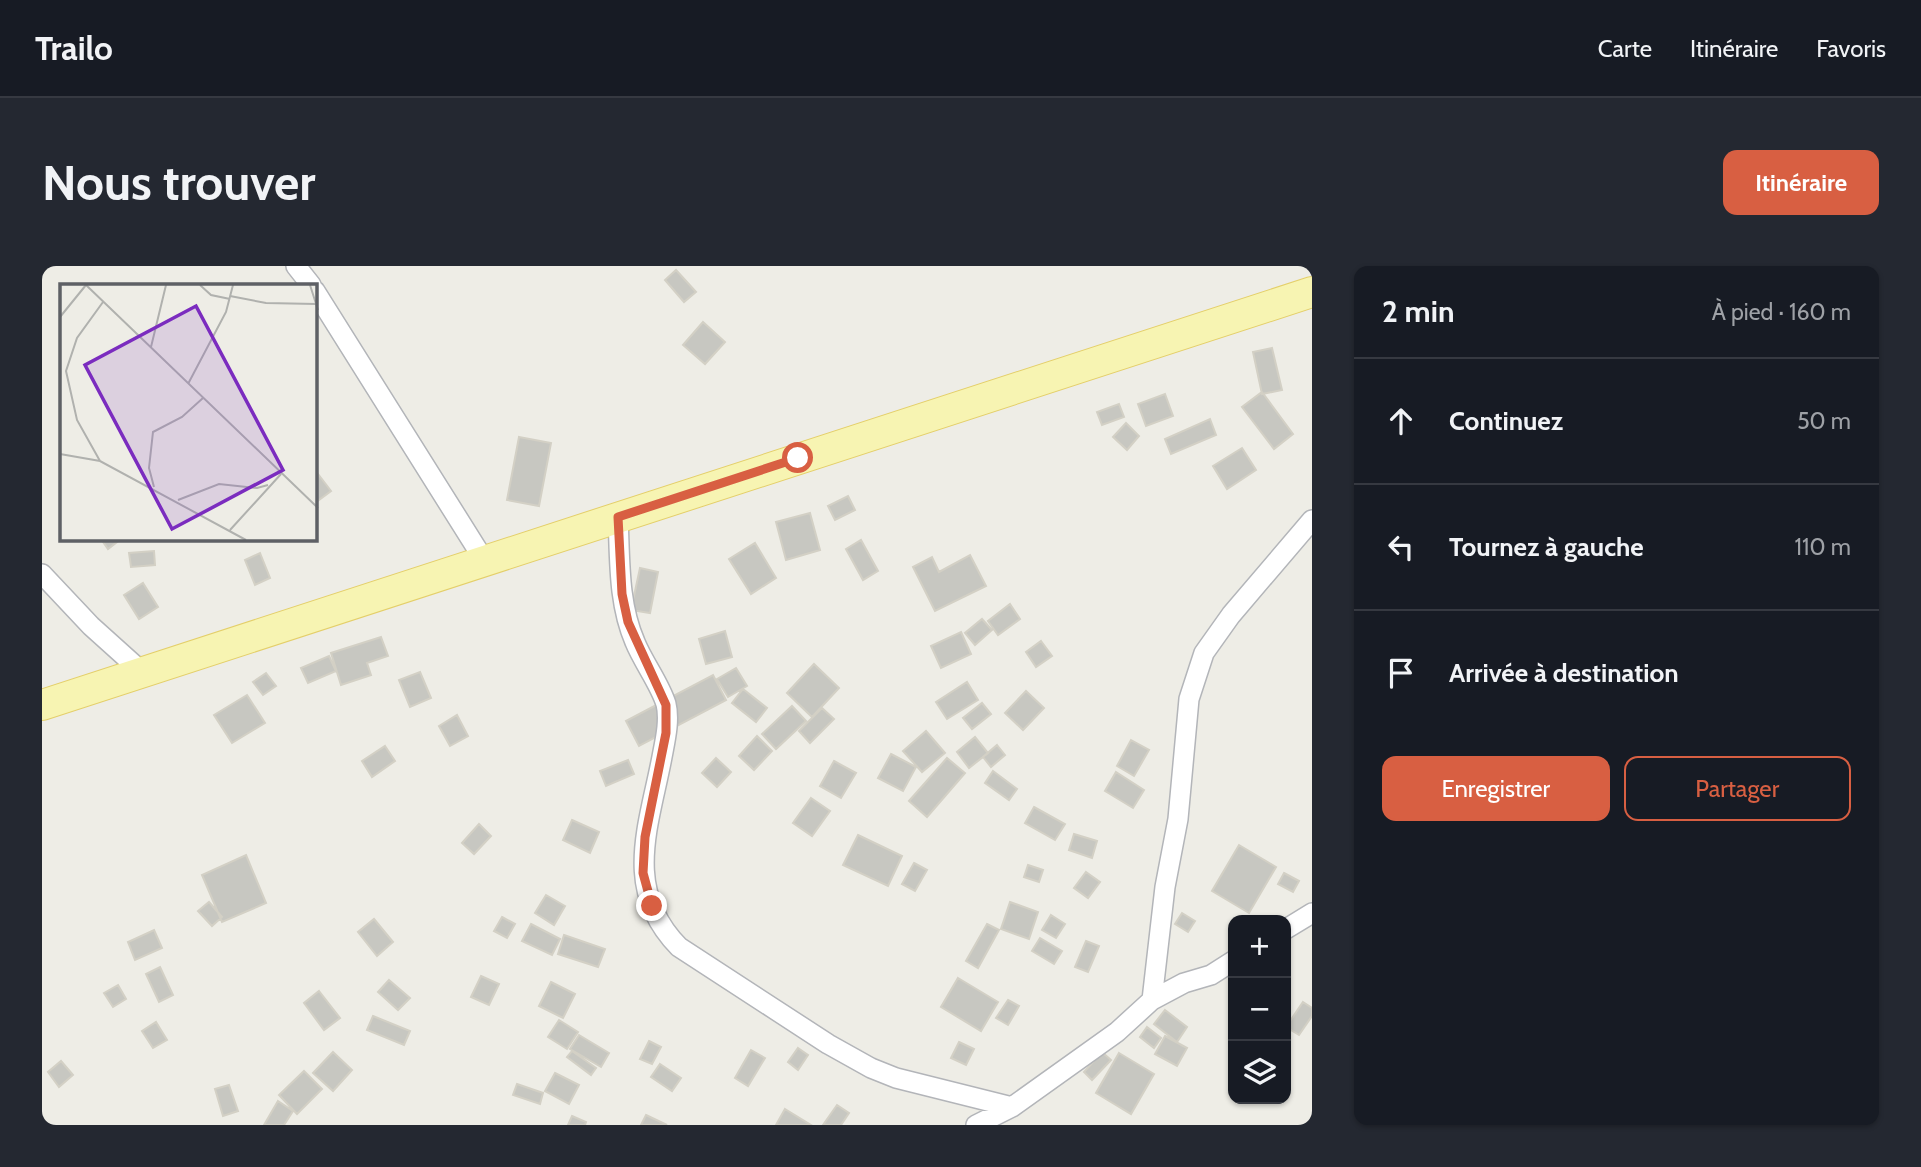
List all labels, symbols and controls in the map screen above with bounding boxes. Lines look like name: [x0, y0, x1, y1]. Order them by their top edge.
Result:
text: Trailo: [35, 28, 113, 68]
text: Carte: [1598, 34, 1652, 63]
text: Itinéraire: [1690, 34, 1778, 63]
text: Favoris: [1816, 34, 1886, 63]
button: Itinéraire: [1723, 150, 1879, 215]
text: Nous trouver: [42, 153, 316, 212]
inset map: [60, 284, 317, 541]
text: 2 min: [1382, 293, 1454, 330]
text: À pied · 160 m: [1712, 298, 1851, 326]
icon: ahead: [1382, 402, 1420, 440]
text: Continuez: [1449, 405, 1563, 437]
text: 50 m: [1797, 407, 1851, 435]
route start: [782, 442, 813, 473]
icon: left: [1382, 528, 1420, 566]
text: Tournez à gauche: [1449, 531, 1644, 563]
text: 110 m: [1795, 533, 1851, 561]
icon: arrive: [1382, 654, 1420, 692]
text: Arrivée à destination: [1449, 657, 1679, 689]
button: Enregistrer: [1382, 756, 1610, 821]
button: Partager: [1624, 756, 1851, 821]
route end: [636, 890, 667, 921]
map controls: [1228, 915, 1291, 1104]
button: +: [1228, 915, 1291, 978]
button: −: [1228, 978, 1291, 1041]
button: layers: [1228, 1041, 1291, 1104]

